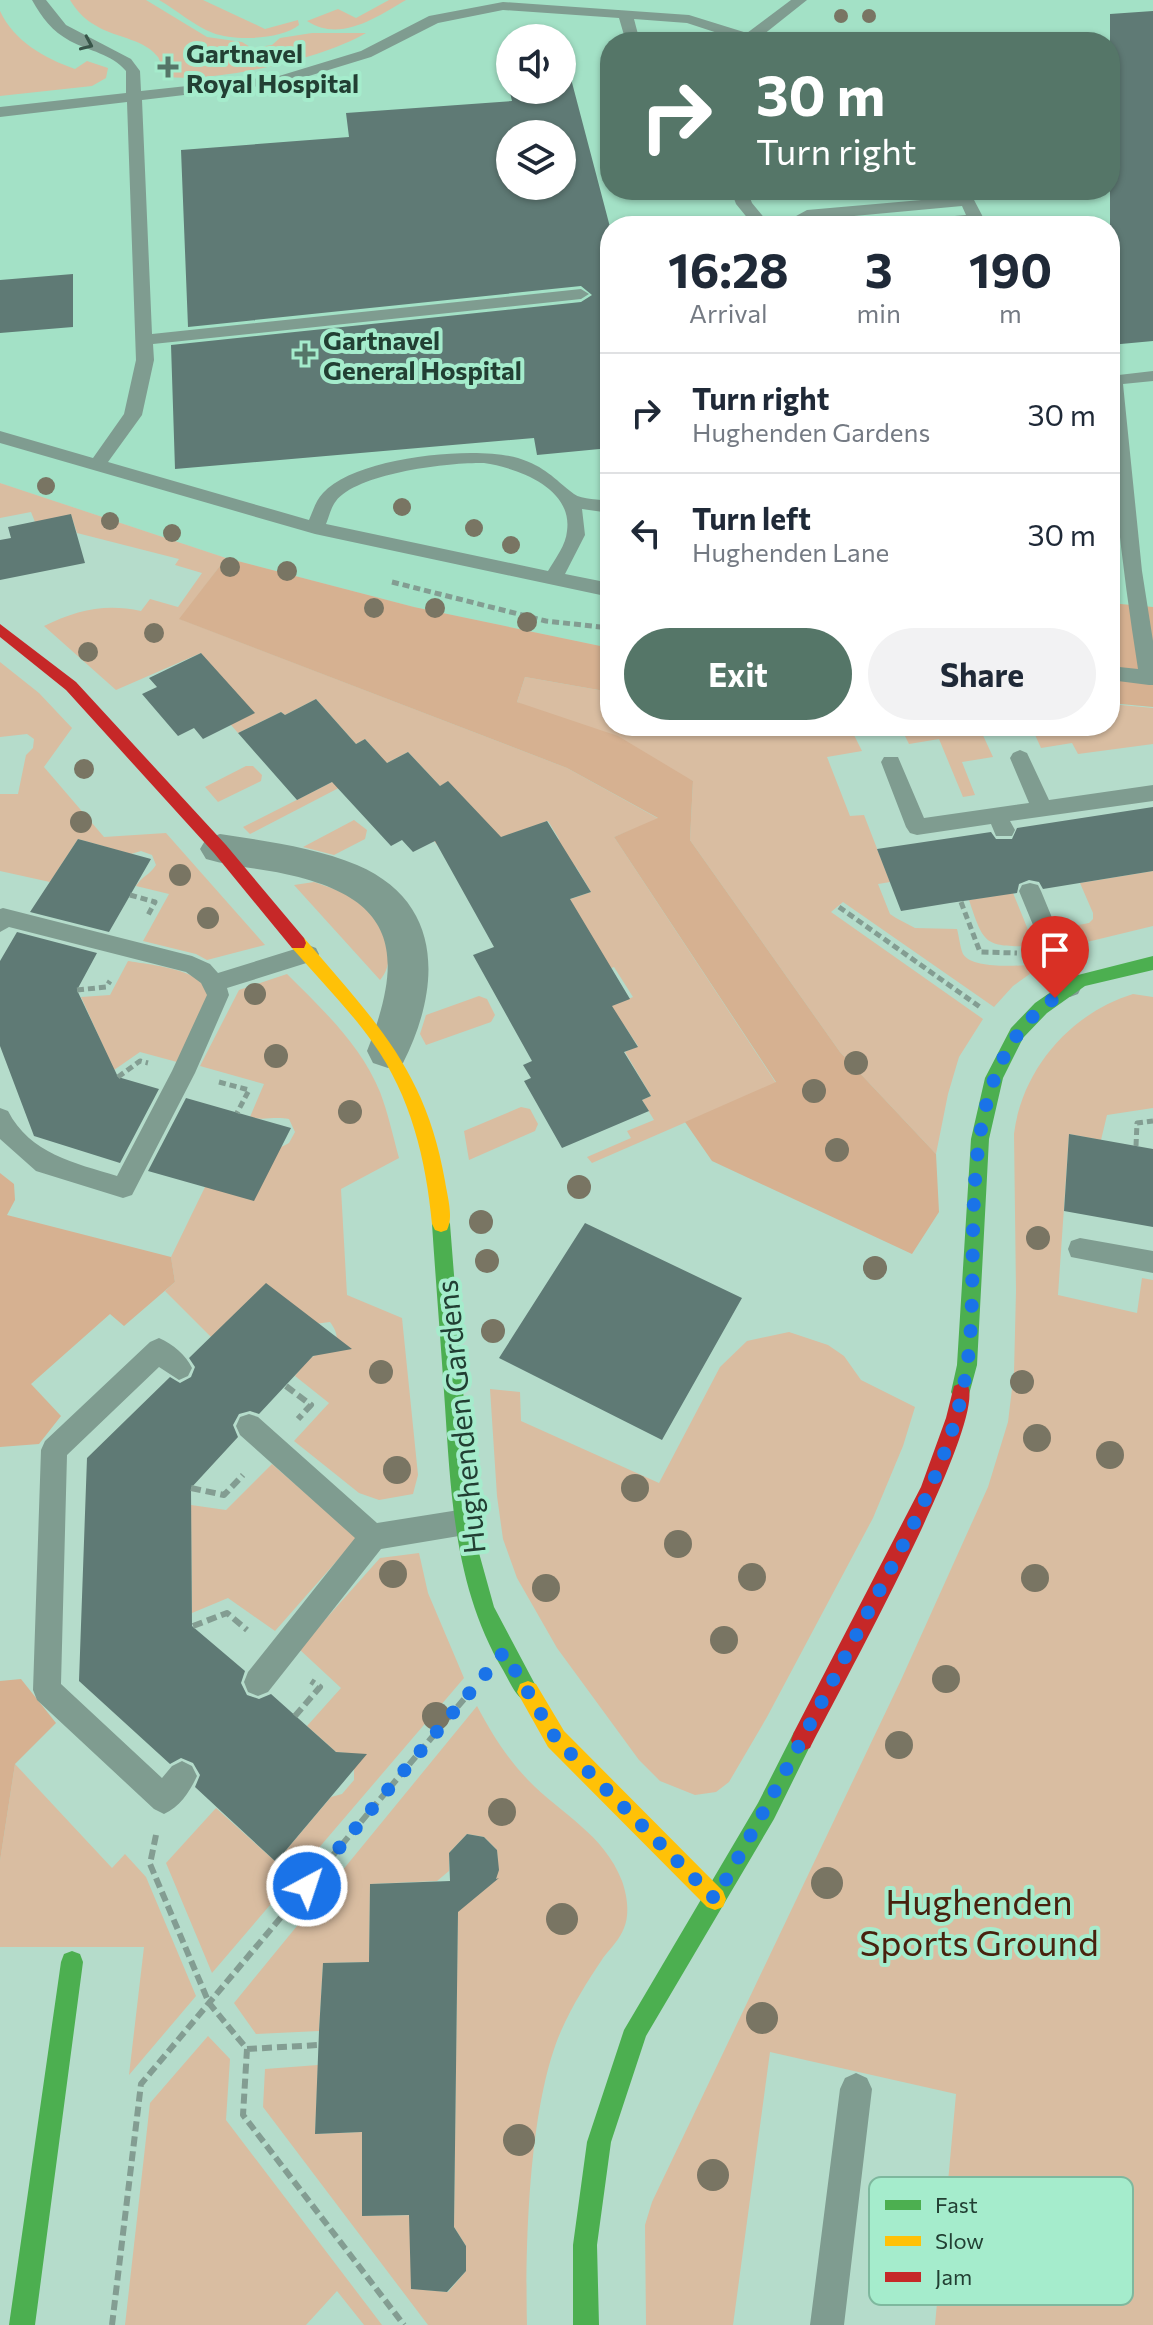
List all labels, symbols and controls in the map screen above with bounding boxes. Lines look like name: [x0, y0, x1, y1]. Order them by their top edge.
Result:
map controls: [496, 24, 576, 200]
button: sound: [496, 24, 576, 104]
one-way arrow: [79, 34, 93, 50]
place label: Gartnavel Royal Hospital: [186, 37, 359, 98]
marker: Gartnavel Royal Hospital: [157, 56, 179, 78]
text: 30 m: [756, 59, 885, 128]
icon: right: [624, 64, 728, 168]
button: layers: [496, 120, 576, 200]
text: Turn right: [756, 128, 917, 172]
text: 16:28: [668, 239, 789, 298]
text: 3: [865, 239, 893, 298]
text: 190: [969, 239, 1052, 298]
text: Arrival: [689, 297, 768, 328]
text: min: [857, 297, 901, 328]
text: m: [999, 297, 1022, 328]
place label: Gartnavel General Hospital: [323, 324, 522, 385]
marker: Gartnavel General Hospital: [294, 343, 316, 365]
text: Turn right: [692, 379, 829, 416]
icon: right: [624, 391, 668, 435]
text: 30 m: [1027, 395, 1096, 432]
text: Hughenden Gardens: [692, 416, 930, 447]
text: Turn left: [692, 499, 811, 536]
icon: left: [624, 511, 668, 555]
text: 30 m: [1027, 515, 1096, 552]
text: Hughenden Lane: [692, 536, 889, 567]
button: Exit: [624, 628, 852, 720]
button: Share: [868, 628, 1096, 720]
pin: [1021, 916, 1089, 998]
icon: arrive: [1033, 928, 1077, 972]
street label: Hughenden Gardens: [426, 1278, 492, 1556]
position arrow: [265, 1844, 349, 1928]
park label: Hughenden Sports Ground: [859, 1878, 1099, 1963]
legend: [869, 2177, 1133, 2305]
text: Fast: [935, 2191, 978, 2218]
text: Slow: [935, 2227, 984, 2254]
text: Jam: [935, 2263, 972, 2290]

